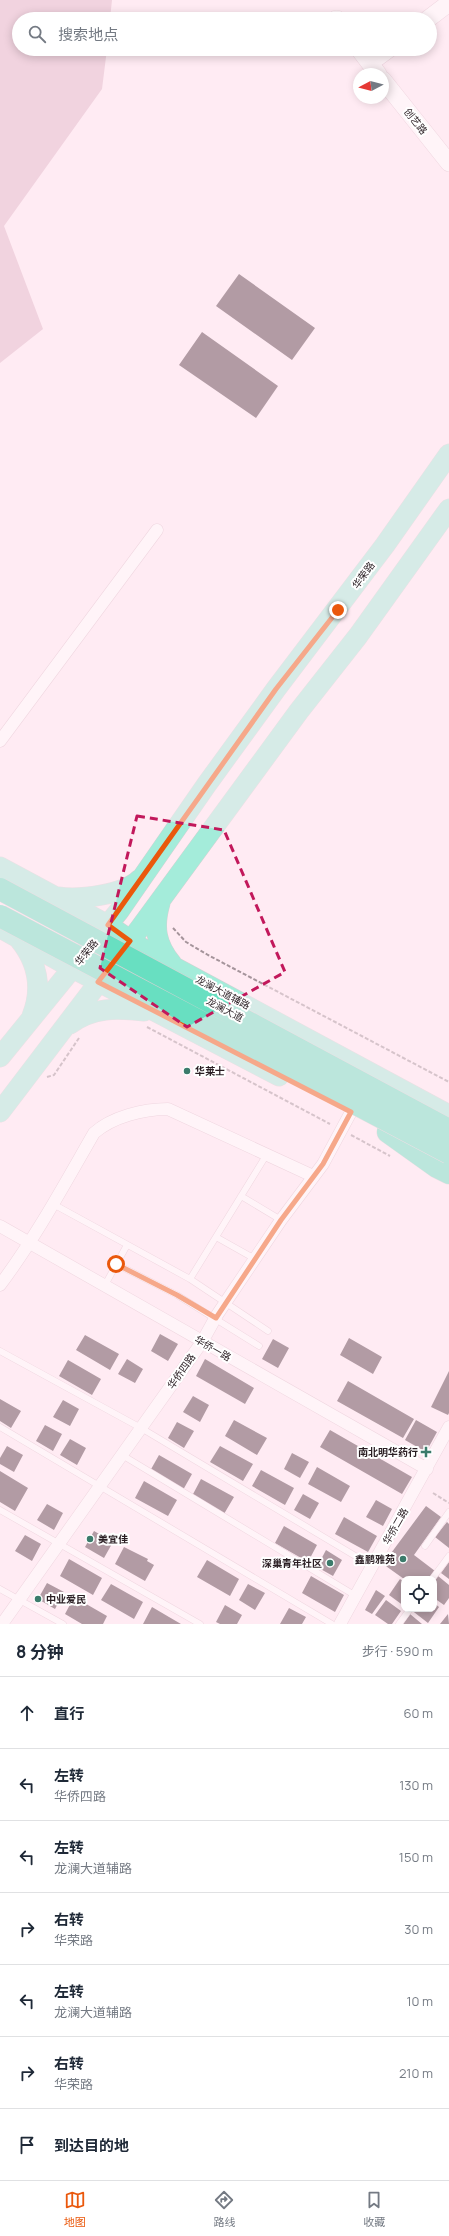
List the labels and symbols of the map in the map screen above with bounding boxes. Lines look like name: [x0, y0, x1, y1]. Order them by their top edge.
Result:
north arrow: [353, 68, 389, 104]
street label: 创艺路: [401, 105, 431, 137]
street label: 华荣路: [349, 559, 377, 591]
route end: [329, 601, 347, 619]
street label: 华荣路: [71, 936, 101, 968]
street label: 龙澜大道辅路: [194, 973, 252, 1011]
street label: 龙澜大道: [205, 994, 245, 1024]
place label: 华莱士: [195, 1064, 225, 1078]
marker: 华莱士: [182, 1066, 192, 1076]
route start: [107, 1255, 125, 1273]
street label: 华侨一路: [192, 1332, 234, 1364]
street label: 华侨四路: [164, 1351, 198, 1391]
place label: 南北明华药行: [358, 1445, 418, 1459]
marker: 南北明华药行: [421, 1447, 431, 1457]
street label: 华侨二路: [379, 1505, 411, 1547]
place label: 美宜佳: [98, 1532, 128, 1546]
marker: 美宜佳: [85, 1534, 95, 1544]
place label: 鑫鹏雅苑: [355, 1552, 395, 1566]
marker: 鑫鹏雅苑: [398, 1554, 408, 1564]
place label: 深巢青年社区: [262, 1556, 322, 1570]
marker: 深巢青年社区: [325, 1558, 335, 1568]
place label: 中业爱民: [46, 1592, 86, 1606]
marker: 中业爱民: [33, 1594, 43, 1604]

